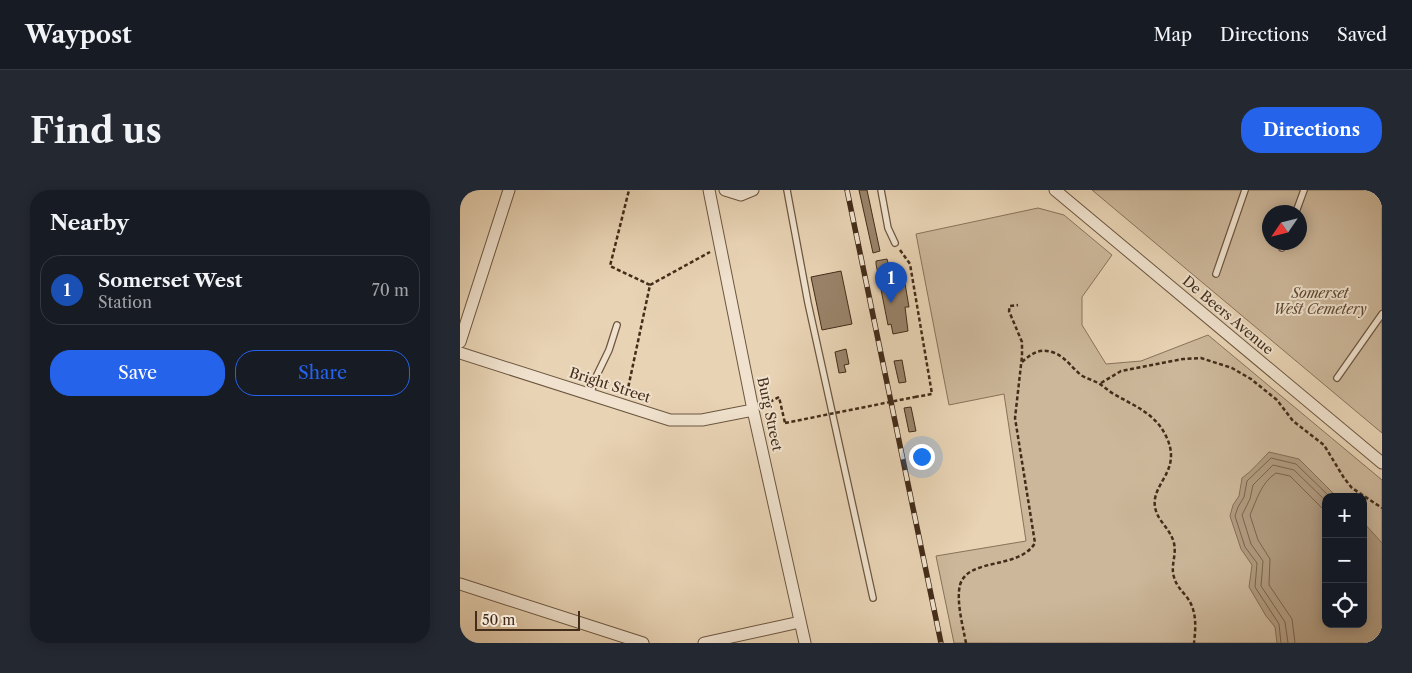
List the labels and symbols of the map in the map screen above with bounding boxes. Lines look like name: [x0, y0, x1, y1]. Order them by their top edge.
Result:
north arrow: [1262, 205, 1307, 250]
pin: 1: [875, 262, 907, 303]
street label: De Beers Avenue: [1179, 272, 1277, 358]
park label: Somerset West Cemetery: [1273, 284, 1367, 318]
street label: Bright Street: [567, 363, 653, 407]
street label: Burg Street: [753, 375, 787, 453]
your location: [909, 444, 935, 470]
scale bar: [475, 608, 580, 631]

